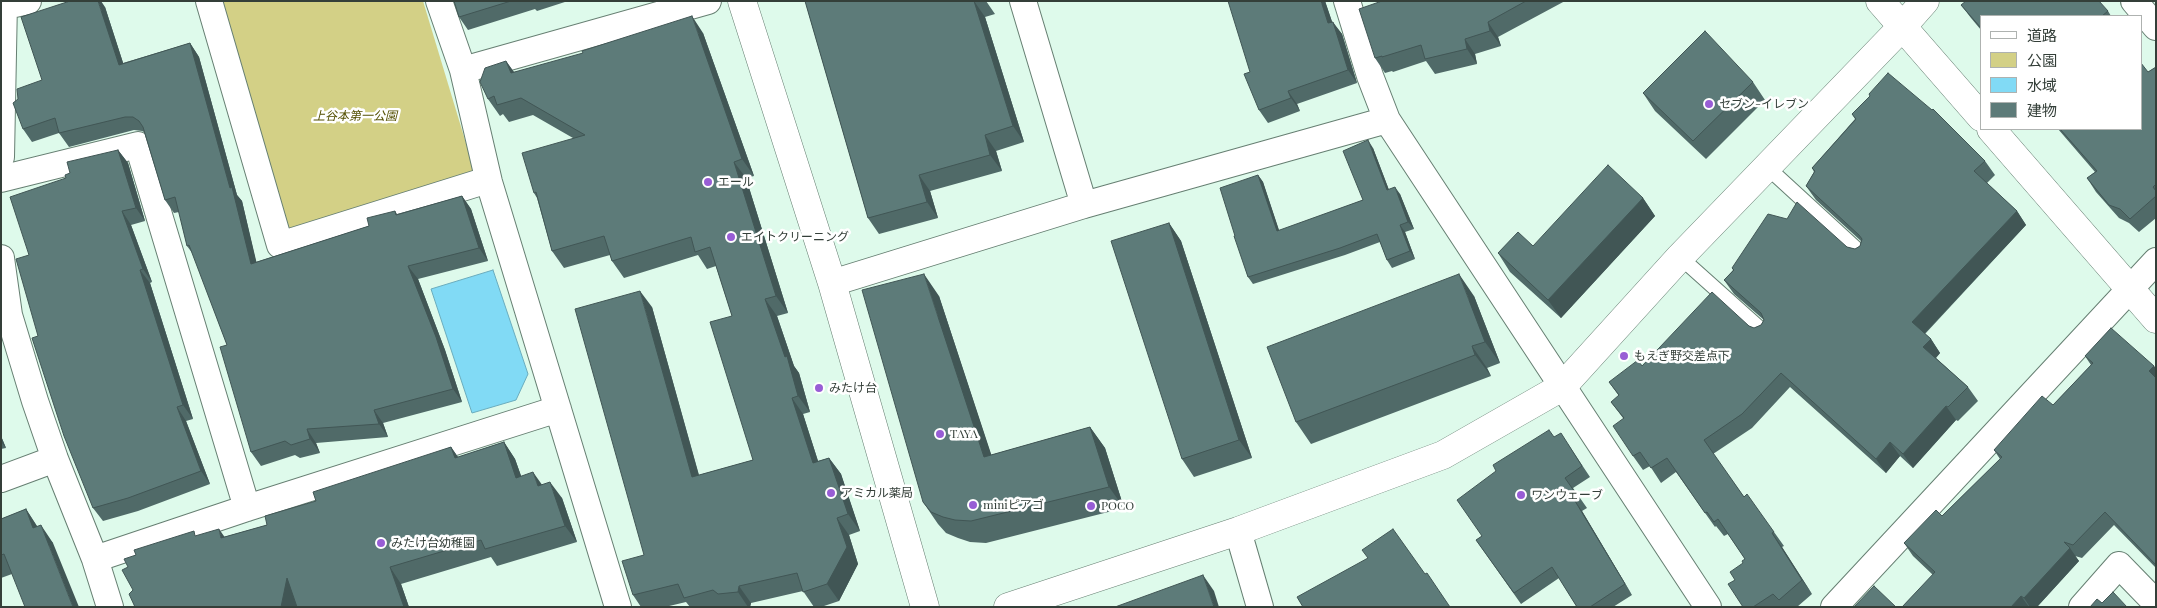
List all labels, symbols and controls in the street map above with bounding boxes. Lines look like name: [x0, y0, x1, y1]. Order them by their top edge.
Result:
legend: [1980, 15, 2142, 130]
text: 道路: [2027, 25, 2057, 45]
text: 公園: [2027, 50, 2057, 70]
text: 水域: [2027, 75, 2057, 95]
place label: セブン-イレブン: [1719, 97, 1809, 111]
marker: セブン-イレブン: [1703, 98, 1715, 110]
text: 建物: [2027, 100, 2057, 120]
park label: 上谷本第一公園: [313, 109, 397, 123]
place label: エール: [718, 175, 754, 189]
marker: エール: [702, 176, 714, 188]
place label: エイトクリーニング: [741, 230, 849, 244]
marker: エイトクリーニング: [725, 231, 737, 243]
place label: もえぎ野交差点下: [1634, 349, 1730, 363]
marker: もえぎ野交差点下: [1618, 350, 1630, 362]
place label: みたけ台: [829, 381, 877, 395]
marker: みたけ台: [813, 382, 825, 394]
place label: TAYA: [950, 427, 978, 441]
marker: TAYA: [934, 428, 946, 440]
place label: アミカル薬局: [841, 486, 913, 500]
marker: アミカル薬局: [825, 487, 837, 499]
place label: ワンウェーブ: [1531, 488, 1603, 502]
marker: ワンウェーブ: [1515, 489, 1527, 501]
place label: miniピアゴ: [983, 498, 1044, 512]
marker: miniピアゴ: [967, 499, 979, 511]
place label: POCO: [1101, 499, 1134, 513]
marker: POCO: [1085, 500, 1097, 512]
place label: みたけ台幼稚園: [391, 536, 475, 550]
marker: みたけ台幼稚園: [375, 537, 387, 549]

